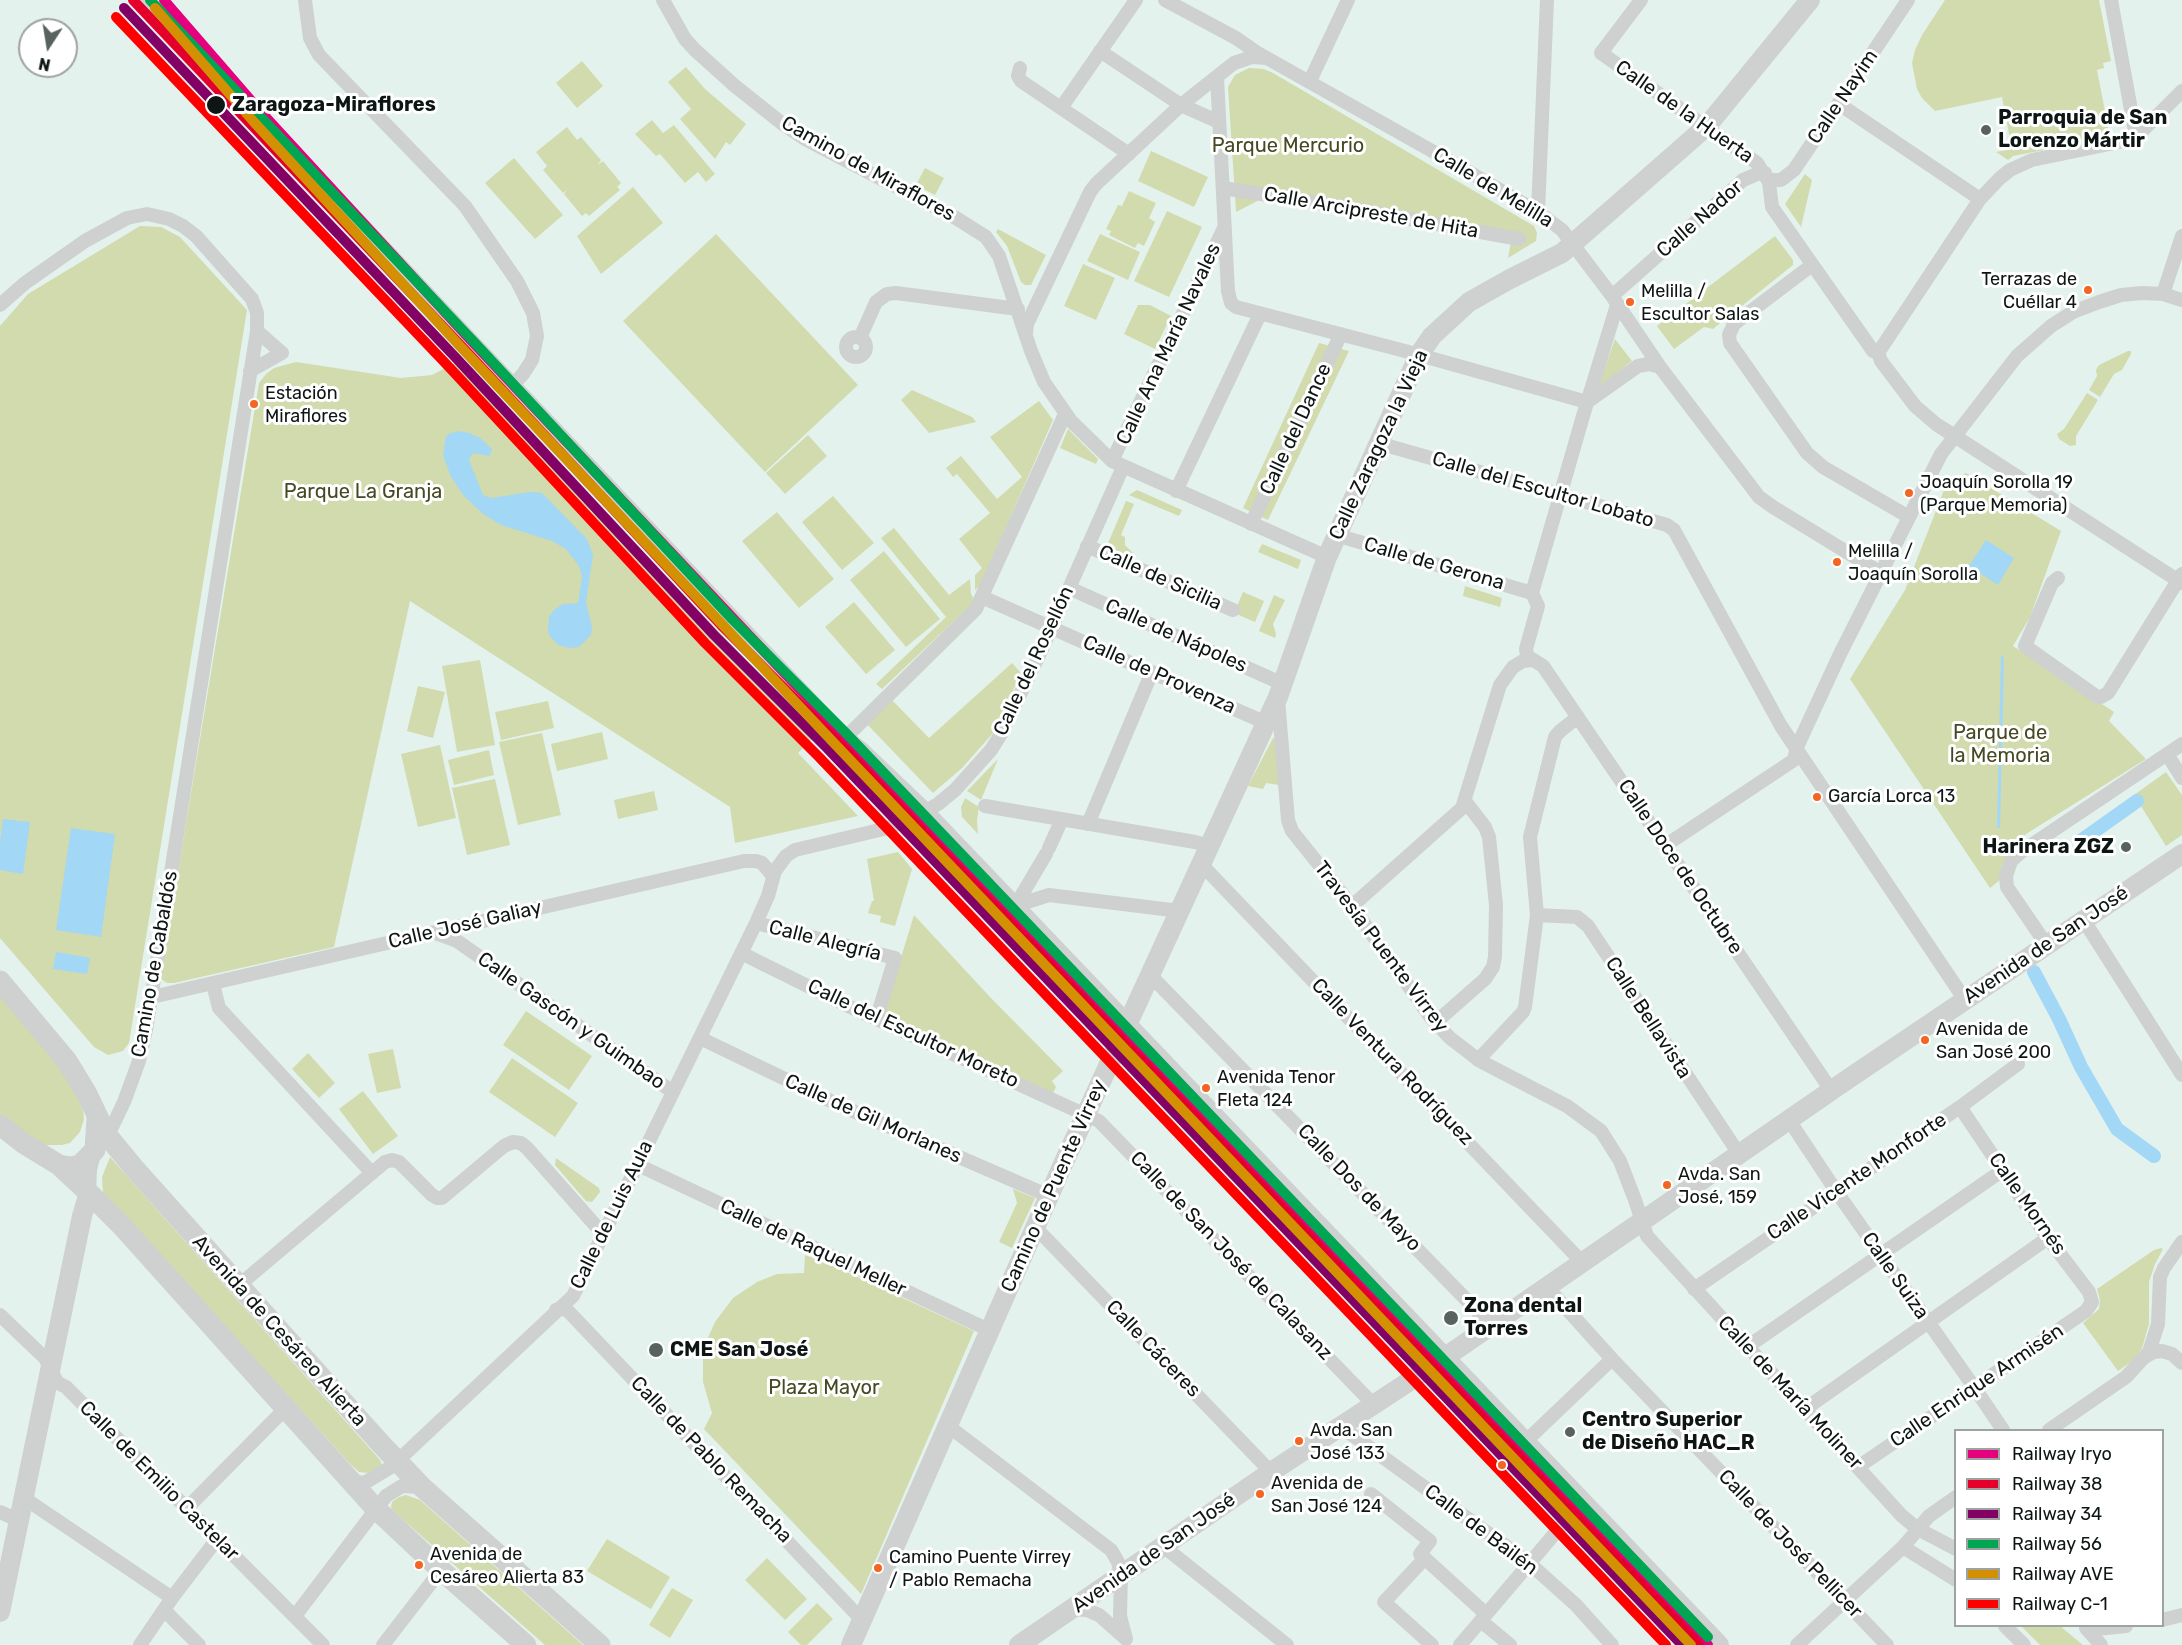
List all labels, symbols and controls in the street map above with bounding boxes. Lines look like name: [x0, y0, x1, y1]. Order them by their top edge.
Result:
north arrow: [18, 18, 78, 78]
street label: Calle Nayim: [1803, 45, 1883, 149]
text: N: [37, 54, 52, 75]
street label: Calle de la Huerta: [1610, 55, 1758, 169]
place label: Zaragoza-Miraflores: [232, 93, 436, 117]
marker: Zaragoza-Miraflores: [205, 94, 227, 116]
place label: Parroquia de San Lorenzo Mártir: [1998, 106, 2167, 153]
street label: Camino de Miraflores: [777, 111, 959, 227]
marker: Parroquia de San Lorenzo Mártir: [1979, 123, 1993, 137]
park label: Parque Mercurio: [1212, 134, 1364, 158]
street label: Calle de Melilla: [1429, 143, 1557, 233]
street label: Calle Nador: [1652, 175, 1748, 263]
street label: Calle Arcipreste de Hita: [1262, 182, 1480, 244]
street label: Calle Ana María Navales: [1112, 239, 1226, 449]
place label: Terrazas de Cuéllar 4: [1981, 269, 2077, 312]
place label: Melilla / Escultor Salas: [1641, 281, 1759, 324]
marker: Terrazas de Cuéllar 4: [2082, 284, 2094, 296]
marker: Melilla / Escultor Salas: [1624, 296, 1636, 308]
street label: Calle Zaragoza la Vieja: [1324, 346, 1434, 544]
street label: Calle del Dance: [1255, 359, 1337, 499]
place label: Estación Miraflores: [265, 383, 347, 426]
marker: Estación Miraflores: [248, 398, 260, 410]
street label: Calle del Escultor Lobato: [1429, 447, 1657, 533]
place label: Joaquín Sorolla 19 (Parque Memoria): [1920, 472, 2073, 514]
park label: Parque La Granja: [284, 480, 442, 504]
marker: Joaquín Sorolla 19 (Parque Memoria): [1903, 487, 1915, 499]
street label: Calle de Gerona: [1361, 532, 1507, 596]
street label: Calle de Sicilia: [1095, 540, 1225, 616]
place label: Melilla / Joaquín Sorolla: [1848, 541, 1978, 584]
marker: Melilla / Joaquín Sorolla: [1831, 556, 1843, 568]
street label: Calle del Rosellón: [989, 582, 1079, 740]
street label: Calle de Nápoles: [1101, 594, 1251, 678]
street label: Calle de Provenza: [1079, 631, 1239, 719]
park label: Parque de la Memoria: [1950, 721, 2050, 768]
street label: Calle Doce de Octubre: [1613, 775, 1747, 959]
place label: García Lorca 13: [1828, 786, 1955, 808]
marker: García Lorca 13: [1811, 791, 1823, 803]
place label: Harinera ZGZ: [1983, 835, 2114, 859]
marker: Harinera ZGZ: [2119, 840, 2133, 854]
street label: Travesía Puente Virrey: [1309, 857, 1453, 1037]
street label: Camino de Cabaldós: [127, 869, 183, 1059]
street label: Avenida de San José: [1959, 881, 2133, 1009]
street label: Calle José Galiay: [386, 896, 544, 954]
street label: Calle Alegría: [766, 915, 884, 967]
street label: Calle Gascón y Guimbao: [473, 947, 669, 1095]
street label: Calle Bellavista: [1600, 953, 1696, 1083]
street label: Calle del Escultor Moreto: [804, 974, 1022, 1094]
street label: Calle Ventura Rodríguez: [1306, 974, 1478, 1150]
place label: Avenida de San José 200: [1936, 1019, 2051, 1062]
marker: Avenida de San José 200: [1919, 1034, 1931, 1046]
place label: Avenida Tenor Fleta 124: [1217, 1067, 1335, 1110]
street label: Calle de Gil Morlanes: [781, 1069, 965, 1169]
street label: Camino de Puente Virrey: [996, 1076, 1112, 1296]
marker: Avenida Tenor Fleta 124: [1200, 1082, 1212, 1094]
street label: Calle Vicente Monforte: [1763, 1108, 1951, 1246]
street label: Calle Dos de Mayo: [1292, 1119, 1426, 1257]
street label: Calle de Luis Aula: [566, 1137, 658, 1293]
street label: Calle de San José de Calasanz: [1125, 1147, 1337, 1365]
street label: Calle Mornés: [1983, 1149, 2071, 1259]
place label: Avda. San José, 159: [1678, 1164, 1761, 1206]
marker: Avda. San José, 159: [1661, 1179, 1673, 1191]
street label: Calle de Raquel Meller: [716, 1194, 910, 1302]
street label: Calle Suiza: [1856, 1228, 1934, 1324]
street label: Avenida de Cesáreo Alierta: [187, 1230, 371, 1432]
place label: Zona dental Torres: [1464, 1294, 1582, 1341]
street label: Calle Cáceres: [1101, 1295, 1205, 1403]
marker: Zona dental Torres: [1442, 1309, 1460, 1327]
street label: Calle de María Moliner: [1713, 1311, 1867, 1475]
street label: Calle Enrique Armisén: [1886, 1319, 2068, 1453]
place label: CME San José: [670, 1338, 808, 1362]
marker: CME San José: [647, 1341, 665, 1359]
street label: Calle de Pablo Remacha: [625, 1372, 797, 1548]
park label: Plaza Mayor: [768, 1376, 880, 1400]
street label: Calle de Emilio Castelar: [74, 1396, 244, 1566]
place label: Centro Superior de Diseño HAC_R: [1582, 1408, 1755, 1455]
place label: Avda. San José 133: [1310, 1420, 1393, 1462]
marker: Centro Superior de Diseño HAC_R: [1563, 1425, 1577, 1439]
legend: [1954, 1429, 2164, 1627]
marker: Avda. San José 133: [1293, 1435, 1305, 1447]
text: Railway Iryo: [2012, 1443, 2112, 1465]
unlabelled marker: [1496, 1459, 1508, 1471]
street label: Calle de José Pellicer: [1713, 1465, 1867, 1623]
place label: Avenida de San José 124: [1271, 1473, 1382, 1516]
text: Railway 38: [2012, 1473, 2103, 1495]
street label: Calle de Bailén: [1420, 1480, 1542, 1580]
street label: Avenida de San José: [1068, 1488, 1240, 1618]
marker: Avenida de San José 124: [1254, 1488, 1266, 1500]
text: Railway 34: [2012, 1503, 2102, 1525]
text: Railway 56: [2012, 1533, 2102, 1555]
place label: Avenida de Cesáreo Alierta 83: [430, 1544, 584, 1586]
place label: Camino Puente Virrey / Pablo Remacha: [889, 1547, 1071, 1590]
marker: Avenida de Cesáreo Alierta 83: [413, 1559, 425, 1571]
marker: Camino Puente Virrey / Pablo Remacha: [872, 1562, 884, 1574]
text: Railway AVE: [2012, 1563, 2114, 1585]
text: Railway C-1: [2012, 1593, 2108, 1615]

